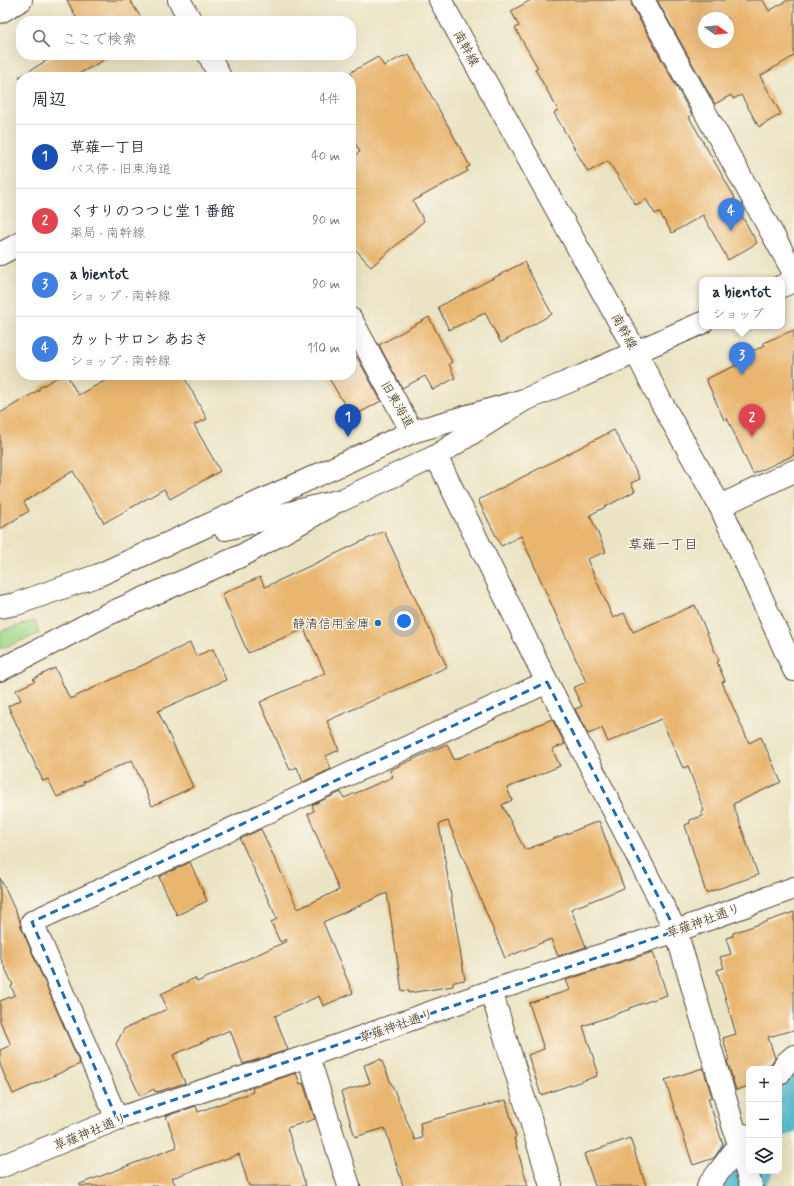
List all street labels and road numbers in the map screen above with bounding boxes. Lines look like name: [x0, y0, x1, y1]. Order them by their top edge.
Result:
street label: 南幹線: [449, 28, 483, 71]
street label: 南幹線: [607, 311, 641, 354]
street label: 旧東海道: [376, 378, 417, 432]
street label: 草薙神社通り: [664, 900, 743, 943]
street label: 草薙神社通り: [357, 1006, 436, 1047]
street label: 草薙神社通り: [51, 1110, 130, 1155]

